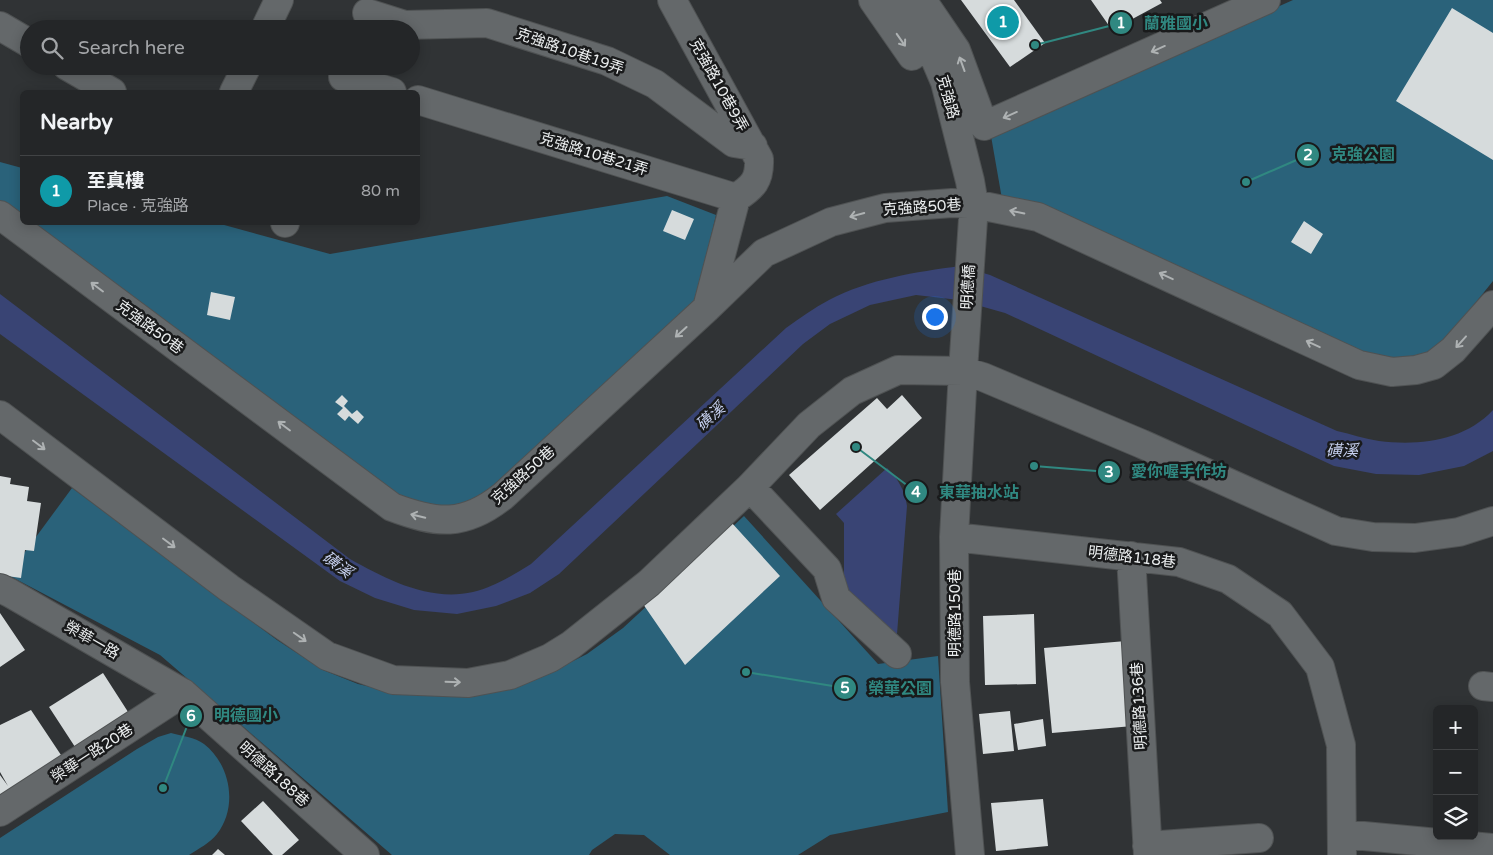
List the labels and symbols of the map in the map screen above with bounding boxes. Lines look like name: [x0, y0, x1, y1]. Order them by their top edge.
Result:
pin: 1: [987, 3, 1019, 41]
callout: 蘭雅國小: [1109, 8, 1218, 39]
text: 1: [1116, 14, 1126, 32]
text: 蘭雅國小: [1144, 14, 1208, 34]
street label: 克強路10巷19弄: [514, 24, 626, 78]
one-way arrow: [896, 33, 906, 47]
street label: 克強路10巷9弄: [686, 35, 752, 135]
one-way arrow: [1151, 45, 1166, 54]
one-way arrow: [957, 57, 966, 72]
street label: 克強路: [933, 73, 963, 121]
one-way arrow: [1003, 111, 1018, 121]
street label: 克強路10巷21弄: [537, 129, 651, 179]
callout: 克強公園: [1296, 139, 1405, 170]
text: 克強公園: [1331, 145, 1395, 165]
text: 2: [1303, 146, 1313, 164]
street label: 克強路50巷: [882, 195, 962, 219]
one-way arrow: [1009, 207, 1025, 217]
one-way arrow: [849, 211, 865, 220]
street label: 明德橋: [958, 264, 978, 310]
one-way arrow: [1159, 271, 1174, 280]
one-way arrow: [91, 282, 104, 293]
street label: 克強路50巷: [113, 297, 187, 357]
your location: [922, 304, 948, 330]
one-way arrow: [675, 326, 688, 338]
one-way arrow: [1455, 335, 1467, 348]
one-way arrow: [1306, 339, 1321, 348]
water label: 磺溪: [692, 397, 731, 435]
one-way arrow: [277, 421, 291, 431]
one-way arrow: [32, 439, 45, 450]
water label: 磺溪: [1326, 441, 1360, 461]
street label: 克強路50巷: [488, 442, 558, 508]
callout: 愛你喔手作坊: [1096, 456, 1237, 487]
text: 愛你喔手作坊: [1131, 462, 1227, 482]
text: 3: [1104, 463, 1114, 481]
callout: 東華抽水站: [904, 477, 1029, 508]
text: 4: [911, 483, 921, 501]
text: 東華抽水站: [939, 483, 1019, 503]
one-way arrow: [410, 511, 426, 520]
one-way arrow: [162, 537, 175, 548]
street label: 明德路118巷: [1087, 543, 1177, 571]
water label: 磺溪: [319, 547, 358, 584]
street label: 明德路150巷: [946, 569, 964, 657]
street label: 榮華一路: [62, 617, 122, 663]
one-way arrow: [293, 633, 307, 643]
street label: 明德路136巷: [1128, 661, 1150, 751]
callout: 榮華公園: [833, 673, 942, 704]
one-way arrow: [444, 677, 461, 687]
text: 5: [840, 679, 850, 697]
text: 榮華公園: [868, 679, 932, 699]
callout: 明德國小: [179, 700, 288, 731]
text: 明德國小: [214, 706, 278, 726]
text: 6: [186, 707, 196, 725]
street label: 榮華一路20巷: [48, 720, 136, 786]
street label: 明德路188巷: [235, 738, 313, 810]

